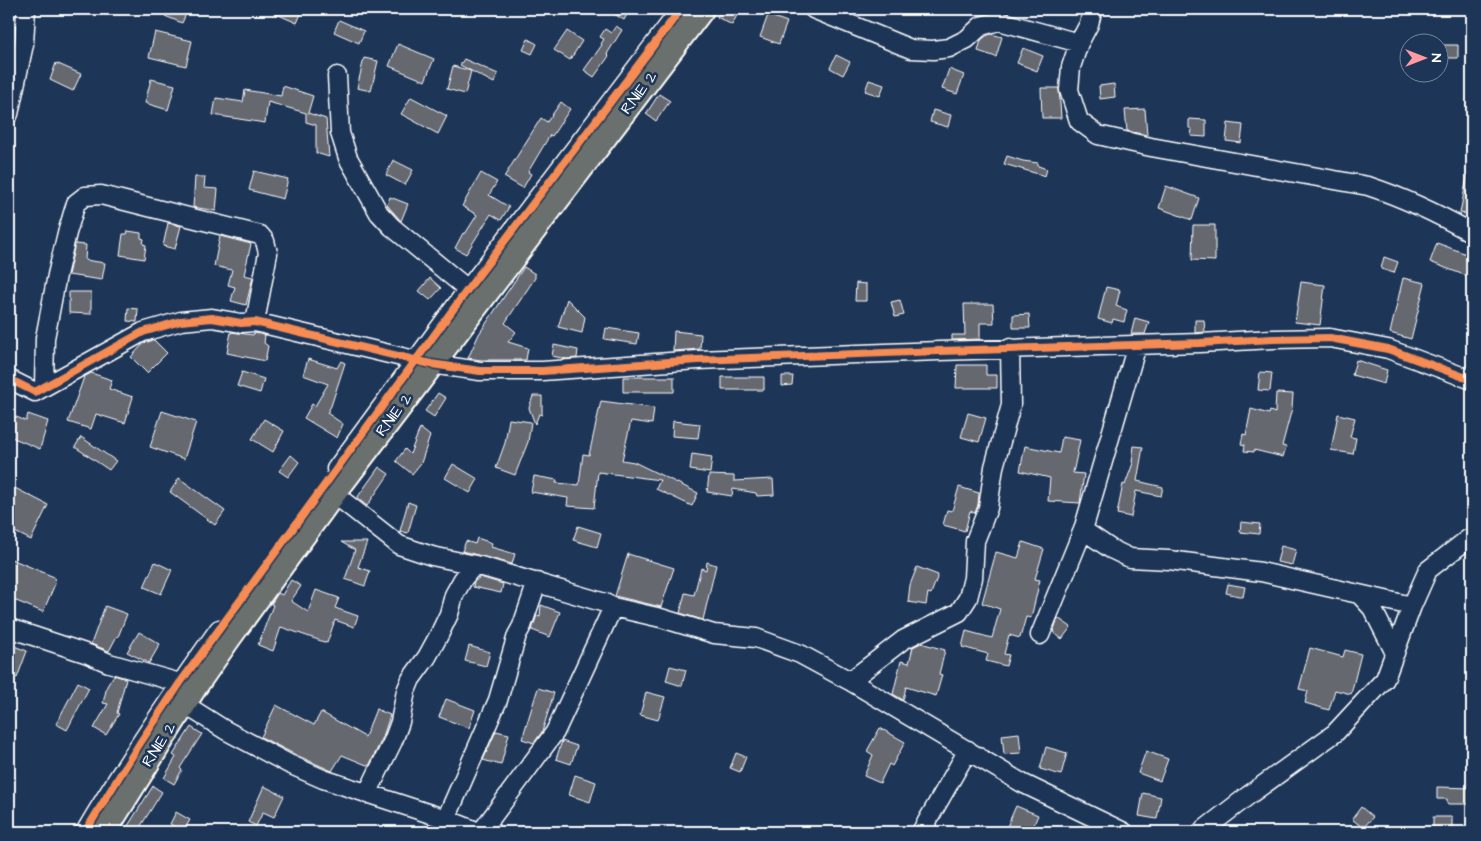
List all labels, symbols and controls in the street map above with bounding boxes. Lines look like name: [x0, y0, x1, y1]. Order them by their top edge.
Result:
north arrow: [1398, 32, 1448, 82]
text: N: [1426, 54, 1446, 63]
street label: RNIE 2: [615, 66, 662, 119]
street label: RNIE 2: [370, 388, 417, 441]
street label: RNIE 2: [136, 718, 181, 771]

